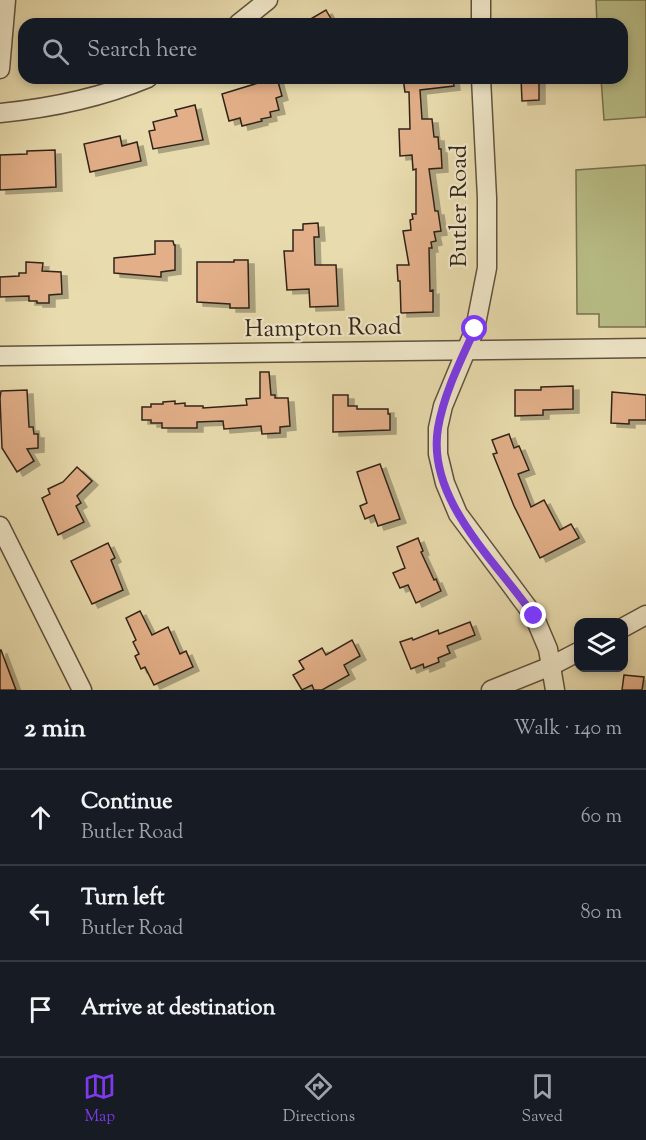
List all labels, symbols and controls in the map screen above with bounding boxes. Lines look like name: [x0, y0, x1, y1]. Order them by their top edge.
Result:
search box: [18, 18, 628, 84]
icon: search: [39, 35, 72, 68]
text: Search here: [87, 35, 197, 67]
street label: Butler Road: [443, 144, 477, 267]
street label: Hampton Road: [244, 311, 402, 347]
route start: [461, 315, 487, 341]
route end: [520, 602, 546, 628]
map controls: [574, 618, 628, 672]
button: layers: [574, 618, 628, 672]
text: 2 min: [24, 711, 86, 748]
text: Walk · 140 m: [513, 715, 622, 744]
text: Continue: [81, 787, 172, 819]
icon: ahead: [24, 801, 57, 834]
text: 60 m: [581, 803, 622, 832]
text: Butler Road: [81, 819, 183, 848]
text: Turn left: [81, 883, 164, 915]
icon: left: [24, 897, 57, 930]
text: 80 m: [581, 899, 622, 928]
text: Butler Road: [81, 915, 183, 944]
icon: arrive: [24, 993, 57, 1026]
text: Arrive at destination: [81, 993, 276, 1025]
tab: Map: [83, 1070, 116, 1129]
tab: Directions: [283, 1070, 355, 1129]
tab: Saved: [522, 1070, 563, 1129]

